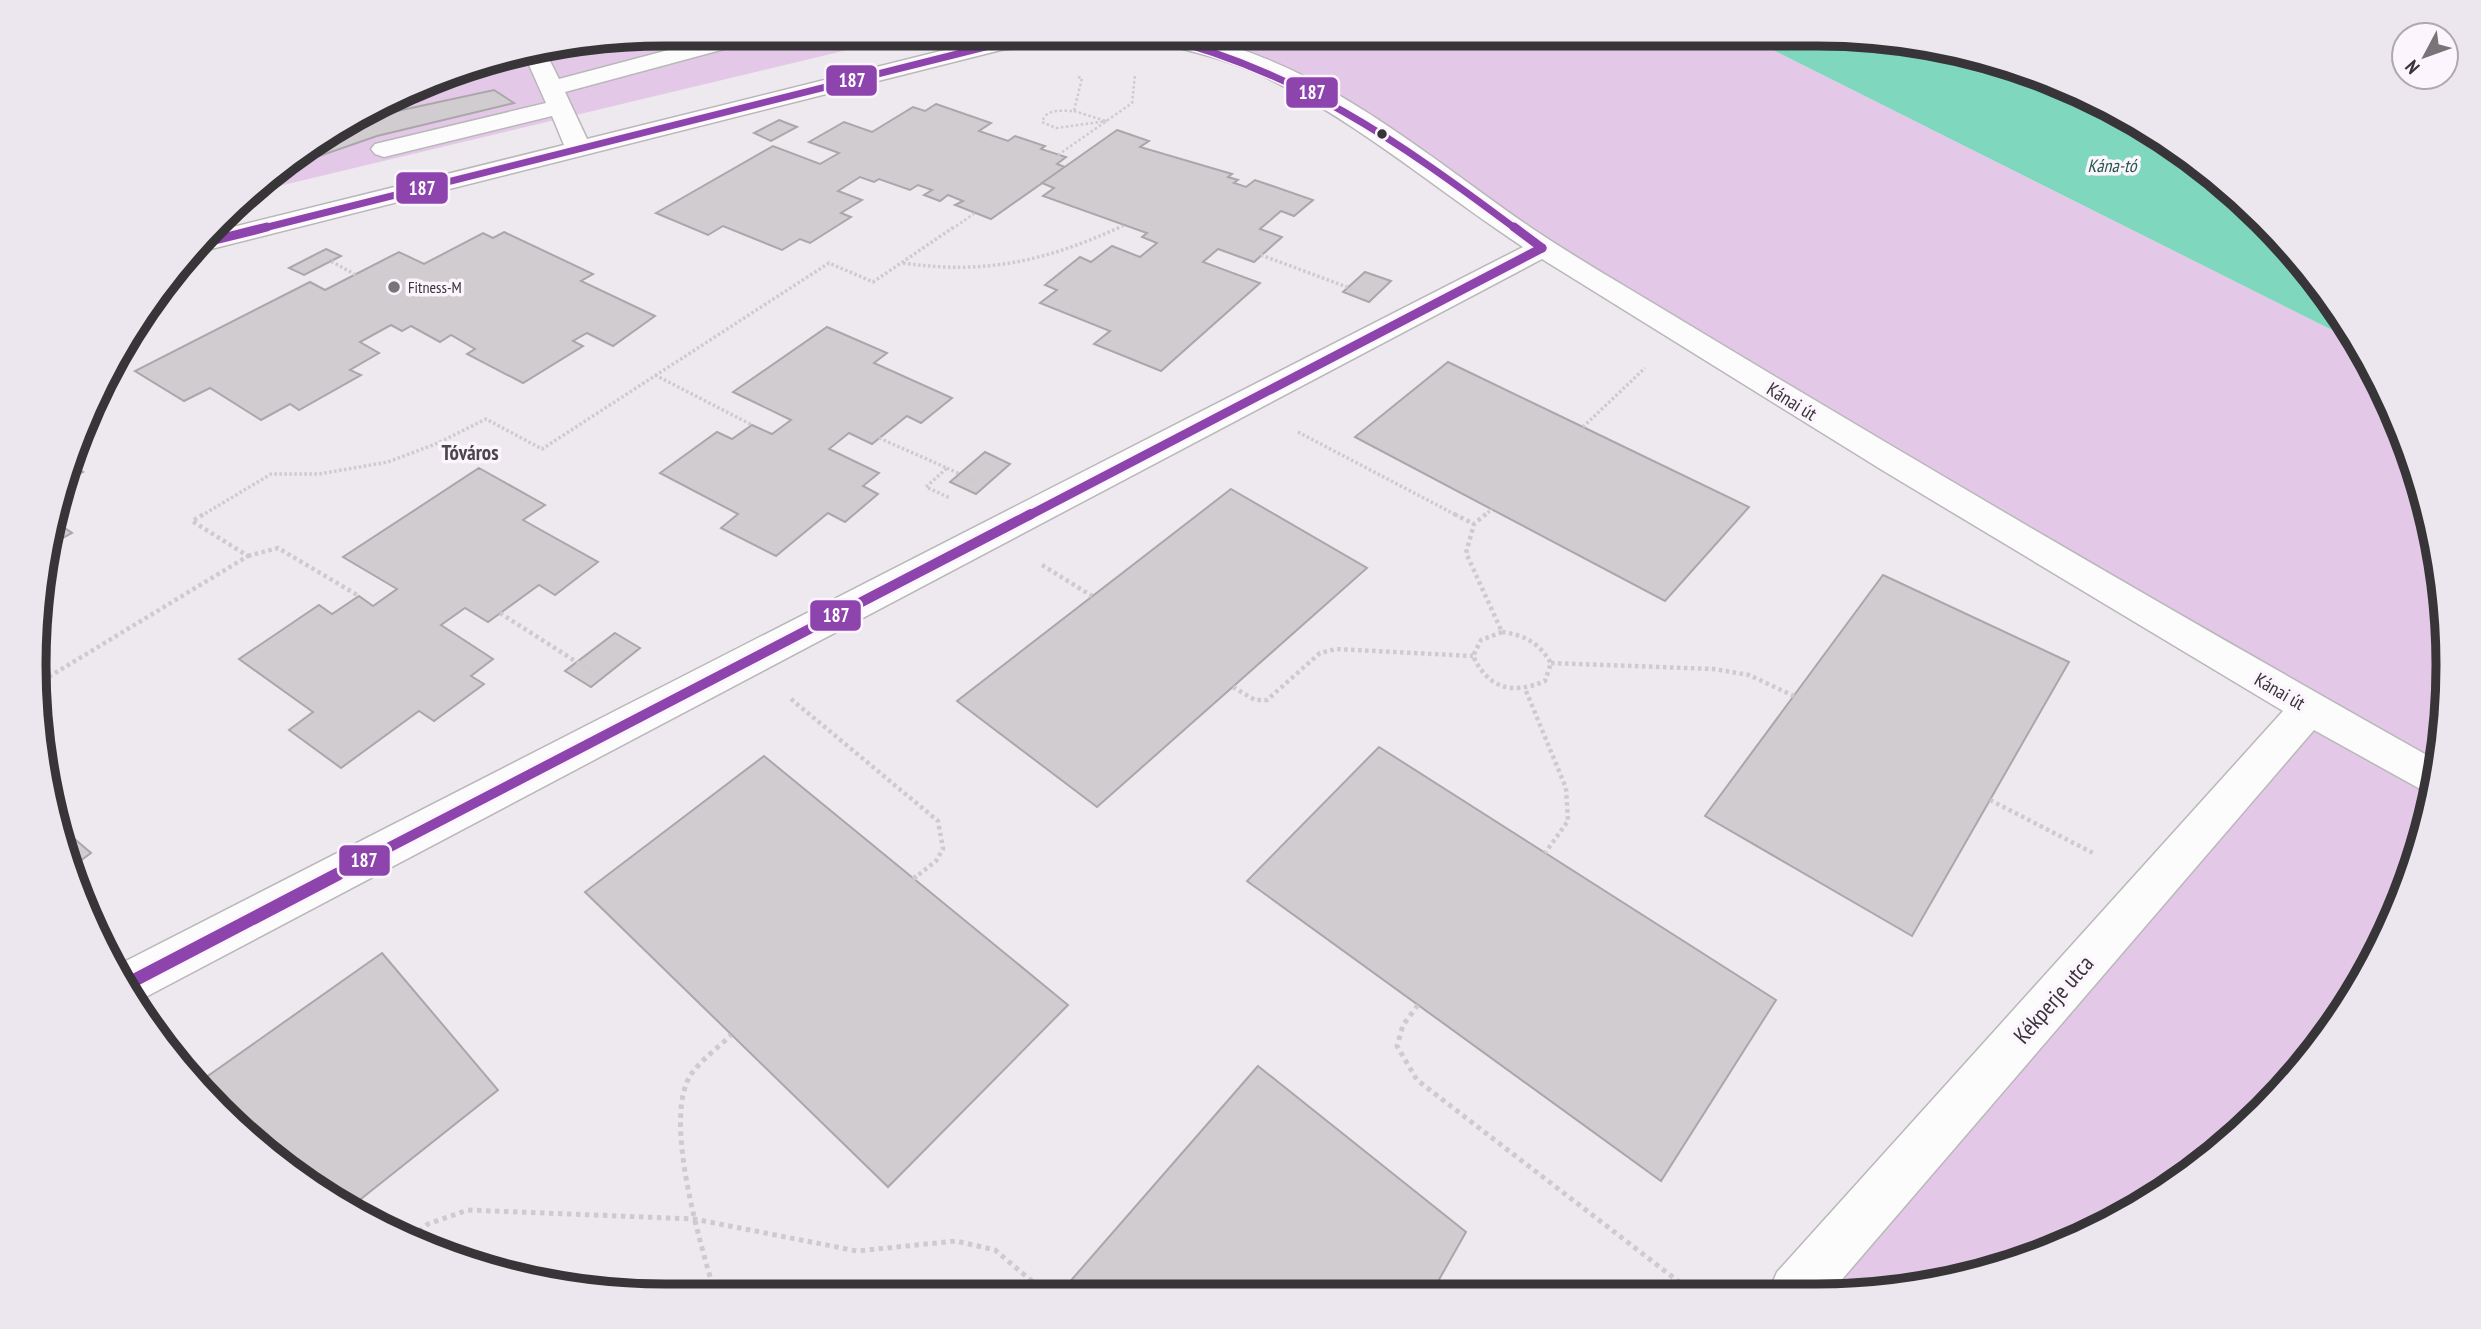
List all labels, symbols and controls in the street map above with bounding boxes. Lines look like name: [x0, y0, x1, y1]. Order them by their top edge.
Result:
north arrow: [2390, 21, 2460, 91]
text: N: [2400, 55, 2425, 79]
line badge: 187: [825, 64, 878, 97]
text: 187: [838, 68, 866, 92]
line badge: 187: [1285, 76, 1339, 109]
text: 187: [1298, 80, 1326, 104]
unlabelled marker: [1375, 127, 1389, 141]
water label: Kána-tó: [2088, 154, 2138, 177]
line badge: 187: [395, 171, 449, 205]
text: 187: [408, 176, 436, 200]
place label: Fitness-M: [408, 277, 462, 297]
marker: Fitness-M: [386, 279, 402, 295]
street label: Kánai út: [1763, 376, 1822, 426]
district label: Tóváros: [441, 439, 499, 466]
line badge: 187: [809, 599, 862, 632]
text: 187: [822, 603, 850, 627]
street label: Kánai út: [2250, 667, 2310, 715]
line badge: 187: [338, 844, 391, 877]
text: 187: [350, 848, 378, 872]
street label: Kékperje utca: [2007, 949, 2099, 1049]

